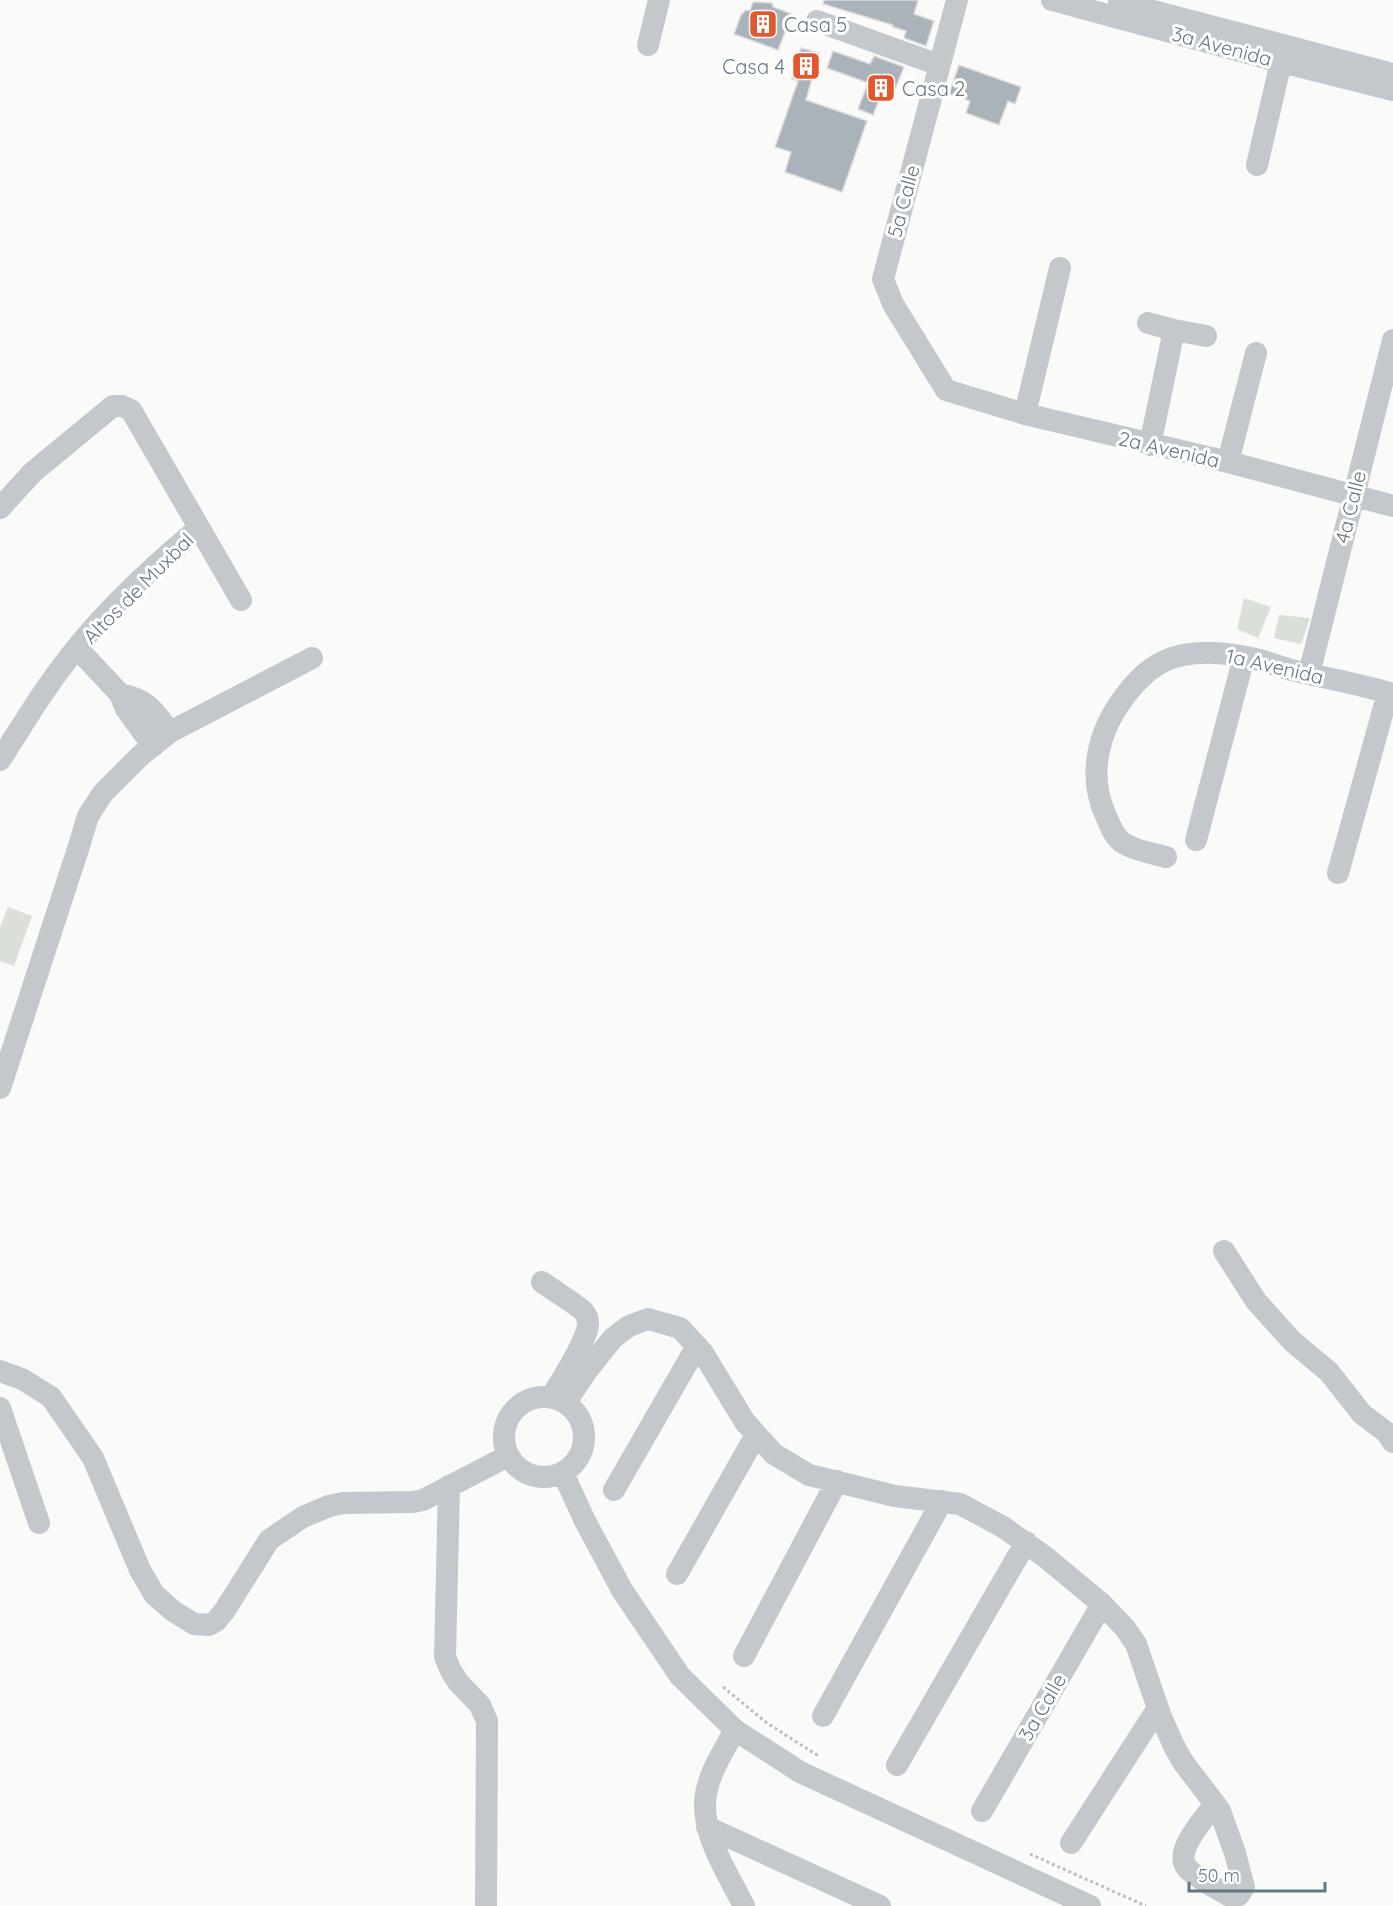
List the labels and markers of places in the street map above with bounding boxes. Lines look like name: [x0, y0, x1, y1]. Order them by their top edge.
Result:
building icon: Casa 5: [747, 8, 779, 40]
place label: Casa 5: [784, 12, 847, 37]
building icon: Casa 4: [790, 50, 822, 82]
place label: Casa 4: [722, 54, 785, 79]
building icon: Casa 2: [865, 72, 897, 104]
place label: Casa 2: [902, 76, 965, 101]

